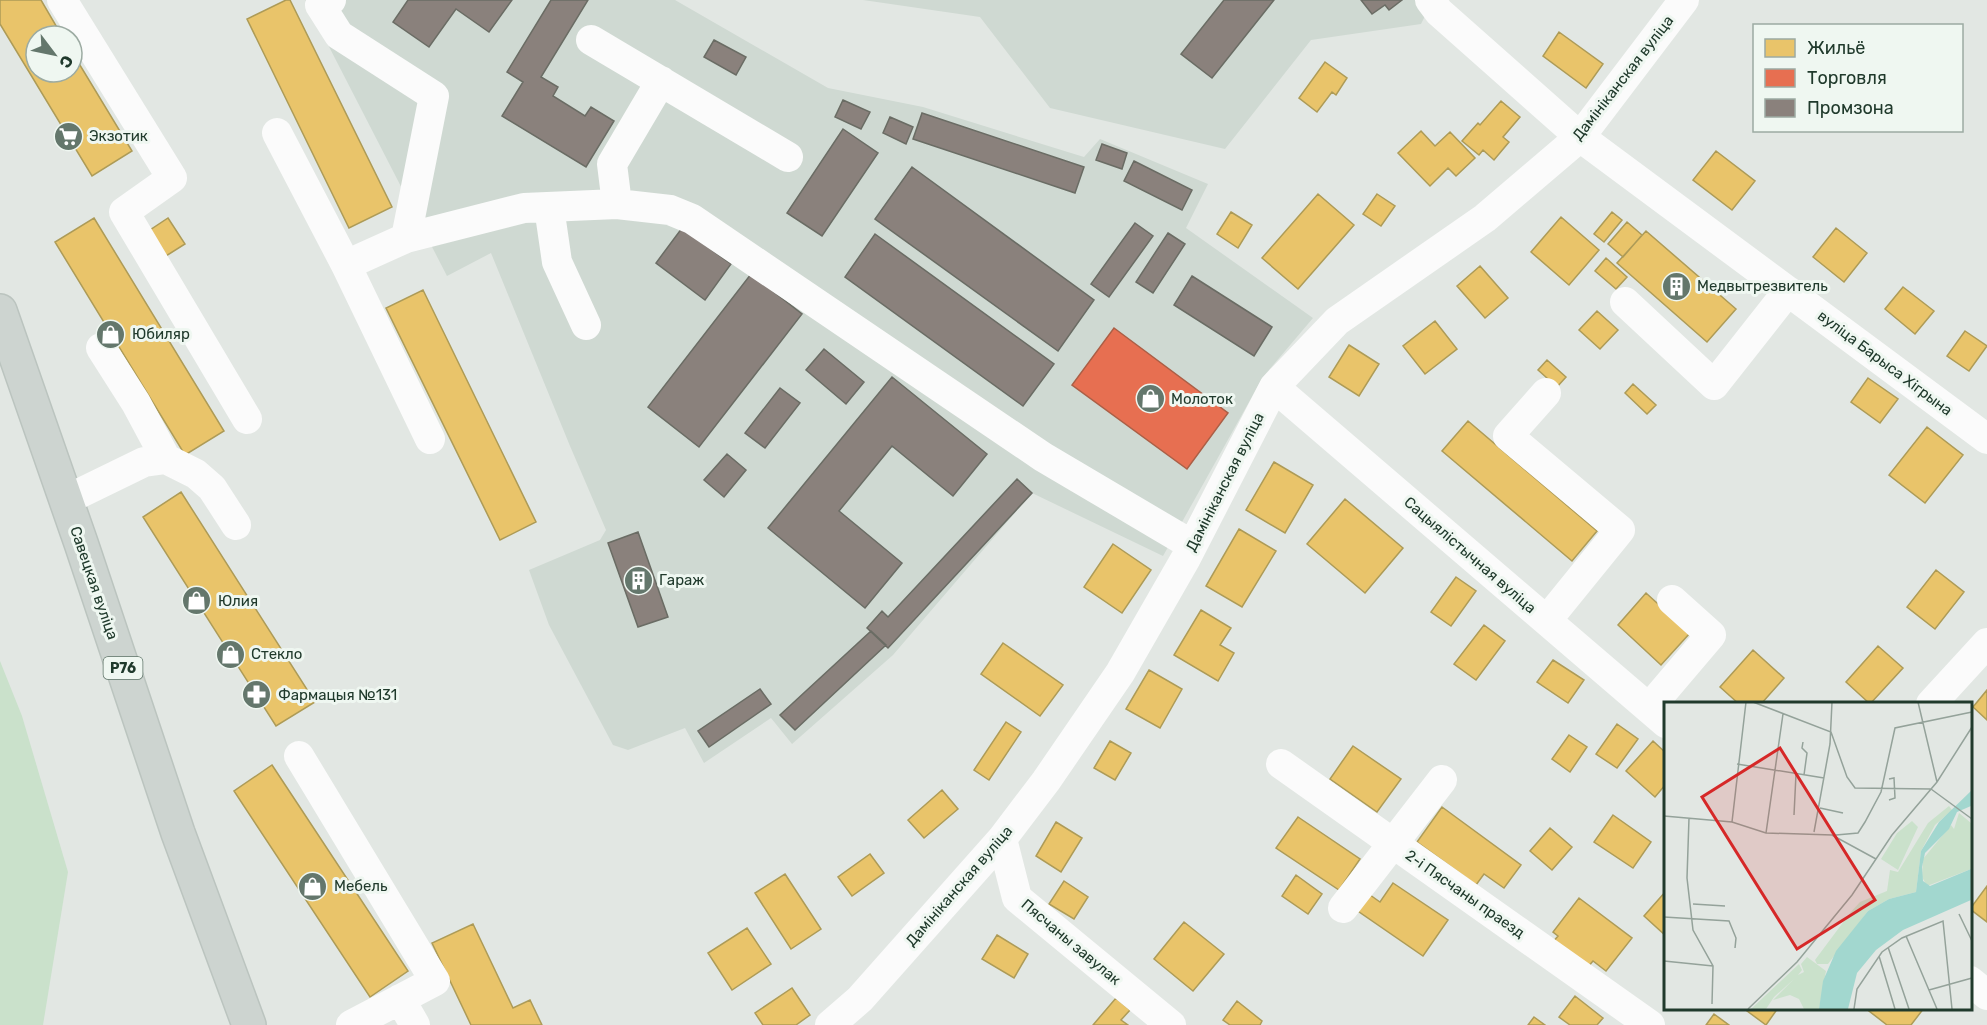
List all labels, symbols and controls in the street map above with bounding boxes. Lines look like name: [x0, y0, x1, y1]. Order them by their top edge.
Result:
street label: Дамініканская вуліца: [1569, 12, 1677, 144]
north arrow: [24, 24, 84, 84]
legend: [1753, 24, 1963, 132]
text: Жильё: [1807, 37, 1865, 59]
text: С: [55, 52, 77, 71]
text: Торговля: [1807, 67, 1887, 89]
text: Промзона: [1807, 97, 1894, 119]
supermarket icon: Экзотик: [52, 120, 84, 152]
place label: Экзотик: [89, 127, 148, 145]
building icon: Медвытрезвитель: [1660, 270, 1692, 302]
place label: Медвытрезвитель: [1697, 277, 1828, 295]
street label: вуліца Барыса Хігрына: [1814, 306, 1956, 420]
shop icon: Юбиляр: [95, 318, 127, 350]
place label: Юбиляр: [132, 325, 190, 343]
shop icon: Молоток: [1134, 383, 1166, 415]
place label: Молоток: [1171, 390, 1233, 408]
street label: Дамініканская вуліца: [1182, 410, 1268, 554]
street label: Сацыялістычная вуліца: [1400, 493, 1540, 617]
street label: Савецкая вуліца: [66, 524, 122, 642]
building icon: Гараж: [622, 564, 654, 596]
place label: Гараж: [659, 571, 704, 589]
shop icon: Юлия: [181, 585, 213, 617]
place label: Юлия: [218, 592, 258, 610]
shop icon: Стекло: [214, 638, 246, 670]
place label: Стекло: [251, 645, 302, 663]
road number: Р76: [104, 657, 142, 679]
pharmacy icon: Фармацыя №131: [241, 679, 273, 711]
place label: Фармацыя №131: [278, 686, 397, 704]
inset map: [1664, 702, 1972, 1010]
street label: Дамініканская вуліца: [902, 822, 1016, 950]
street label: 2-і Пясчаны праезд: [1402, 846, 1528, 942]
shop icon: Мебель: [297, 870, 329, 902]
place label: Мебель: [334, 877, 388, 895]
street label: Пясчаны завулак: [1018, 895, 1124, 989]

